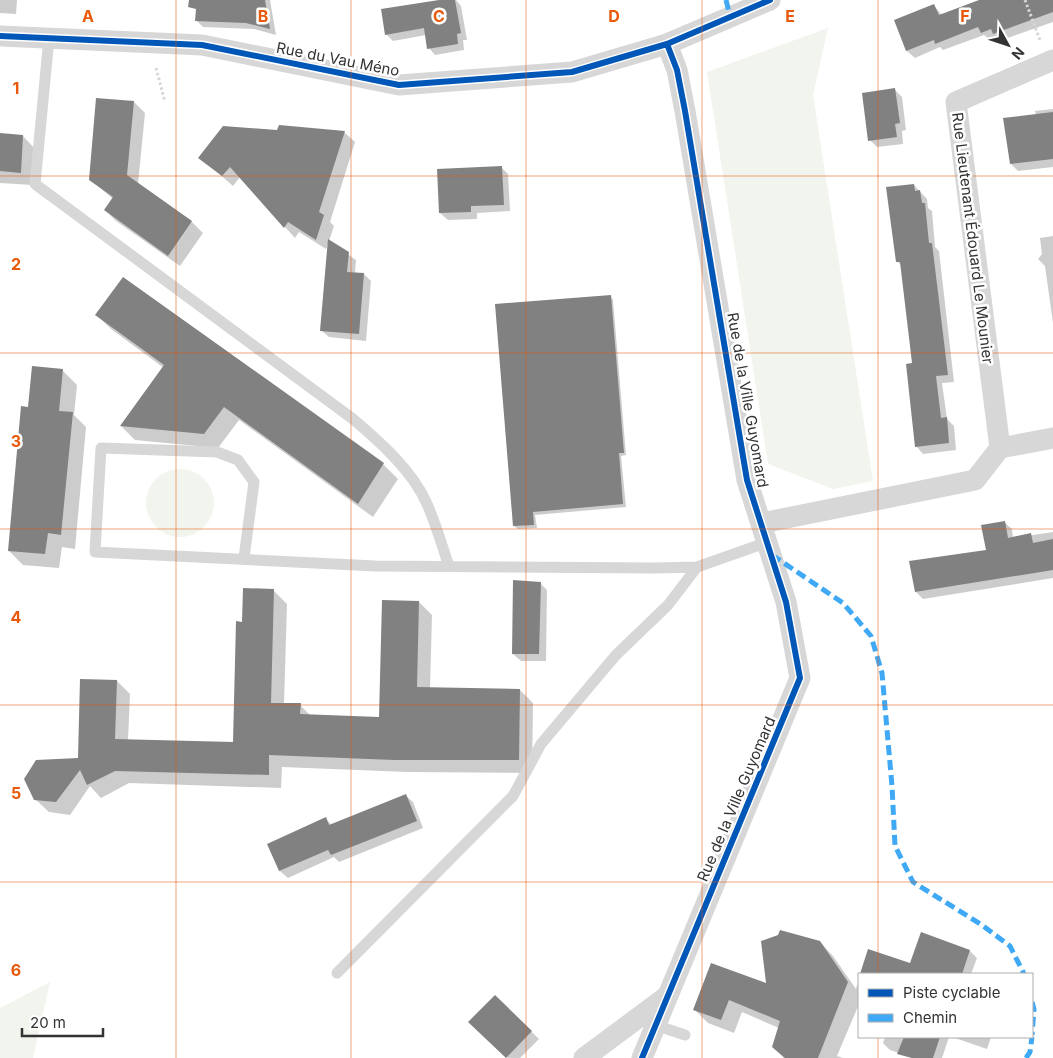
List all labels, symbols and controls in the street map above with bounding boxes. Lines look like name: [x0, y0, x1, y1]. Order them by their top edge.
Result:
text: A: [82, 6, 94, 26]
text: B: [258, 6, 268, 26]
text: C: [433, 6, 445, 26]
text: D: [608, 6, 620, 26]
text: E: [785, 6, 795, 26]
text: F: [960, 6, 970, 26]
north arrow: [983, 20, 1033, 70]
street label: Rue du Vau Méno: [275, 38, 401, 80]
text: N: [1008, 44, 1028, 63]
text: 1: [13, 78, 19, 98]
street label: Rue Lieutenant Édouard Le Mounier: [948, 111, 998, 365]
text: 2: [11, 254, 21, 274]
street label: Rue de la Ville Guyomard: [723, 311, 773, 489]
text: 3: [11, 431, 21, 451]
text: 4: [11, 607, 22, 627]
street label: Rue de la Ville Guyomard: [693, 714, 779, 884]
text: 5: [11, 783, 21, 803]
text: 6: [11, 960, 21, 980]
legend: [858, 973, 1033, 1038]
text: Piste cyclable: [903, 983, 1000, 1002]
scale bar: [22, 1006, 104, 1038]
text: Chemin: [903, 1008, 957, 1027]
text: 20 m: [30, 1013, 66, 1032]

